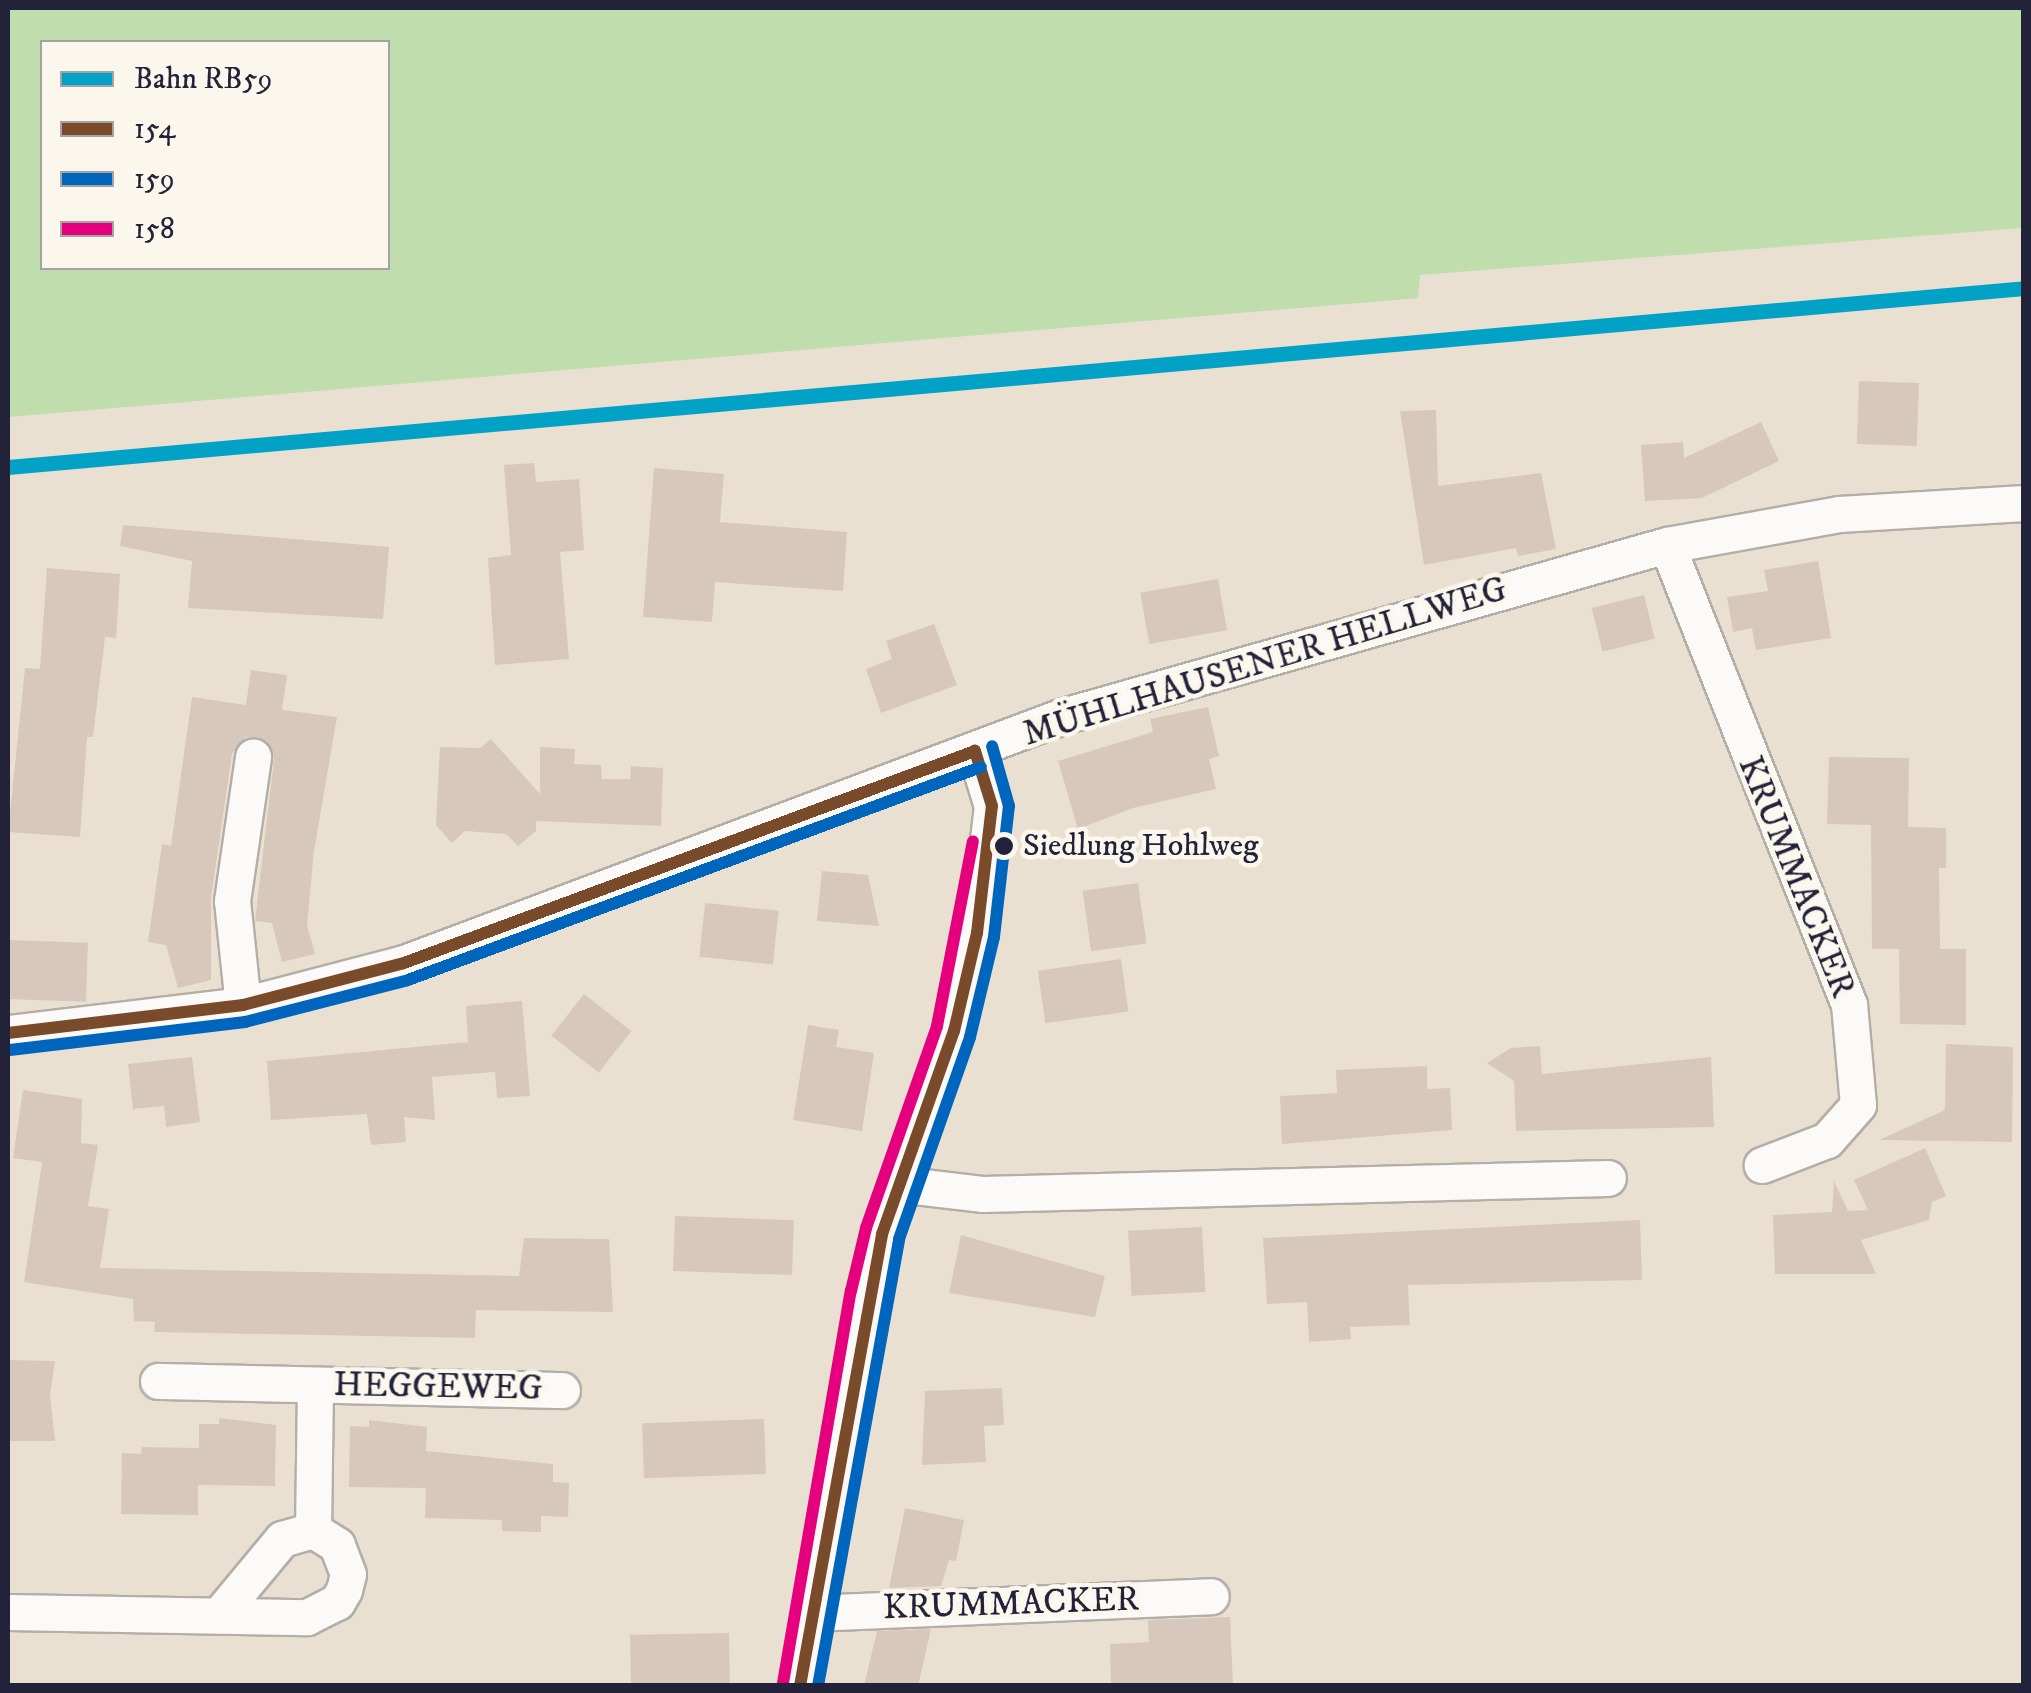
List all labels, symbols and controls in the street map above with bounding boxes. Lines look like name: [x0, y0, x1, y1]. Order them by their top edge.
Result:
legend: [40, 40, 390, 270]
text: Bahn RB59: [134, 61, 272, 98]
text: 154: [134, 111, 175, 148]
text: 159: [134, 161, 175, 198]
text: 158: [134, 211, 175, 248]
street label: MÜHLHAUSENER HELLWEG: [1018, 568, 1512, 756]
street label: KRUMMACKER: [1729, 750, 1863, 1004]
place label: Siedlung Hohlweg: [1023, 827, 1259, 865]
marker: Siedlung Hohlweg: [994, 836, 1014, 856]
street label: HEGGEWEG: [333, 1364, 543, 1410]
street label: KRUMMACKER: [882, 1579, 1140, 1629]

